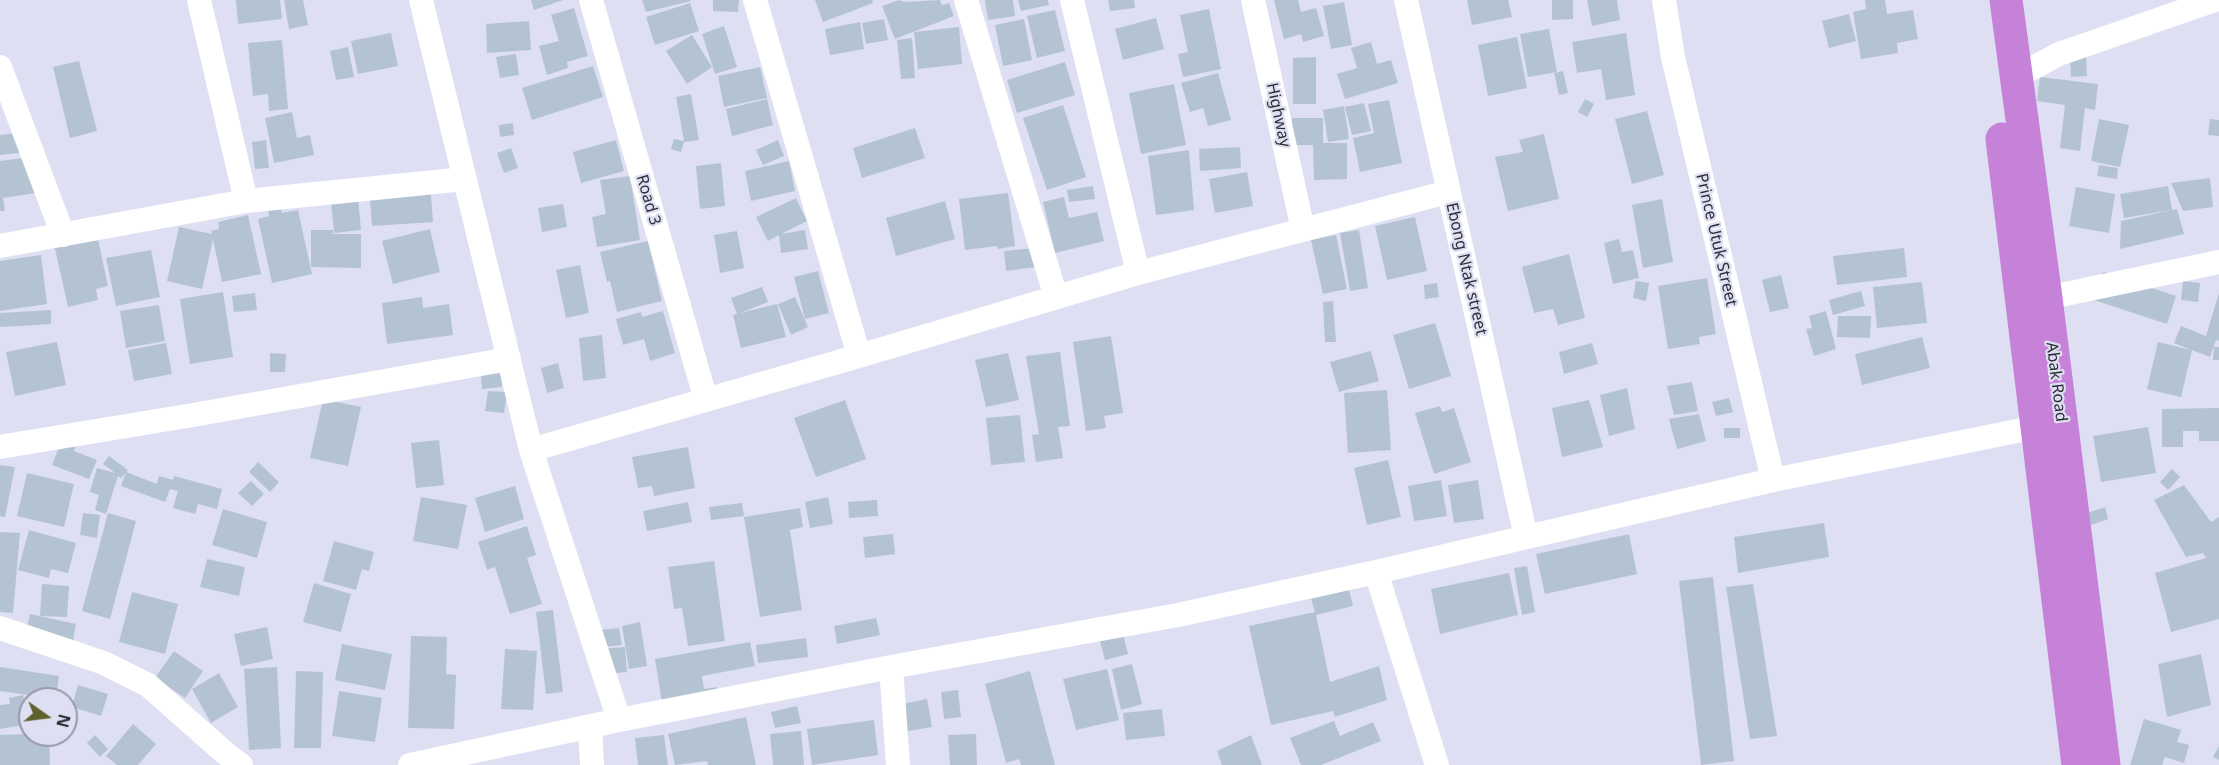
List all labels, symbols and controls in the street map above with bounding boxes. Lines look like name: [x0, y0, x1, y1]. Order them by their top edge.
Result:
street label: Highway: [1262, 81, 1294, 149]
street label: Road 3: [632, 172, 664, 228]
street label: Prince Utuk Street: [1691, 172, 1741, 308]
street label: Ebong Ntak street: [1441, 201, 1491, 337]
street label: Abak Road: [2042, 341, 2070, 423]
north arrow: [18, 687, 78, 747]
text: N: [51, 712, 76, 730]

